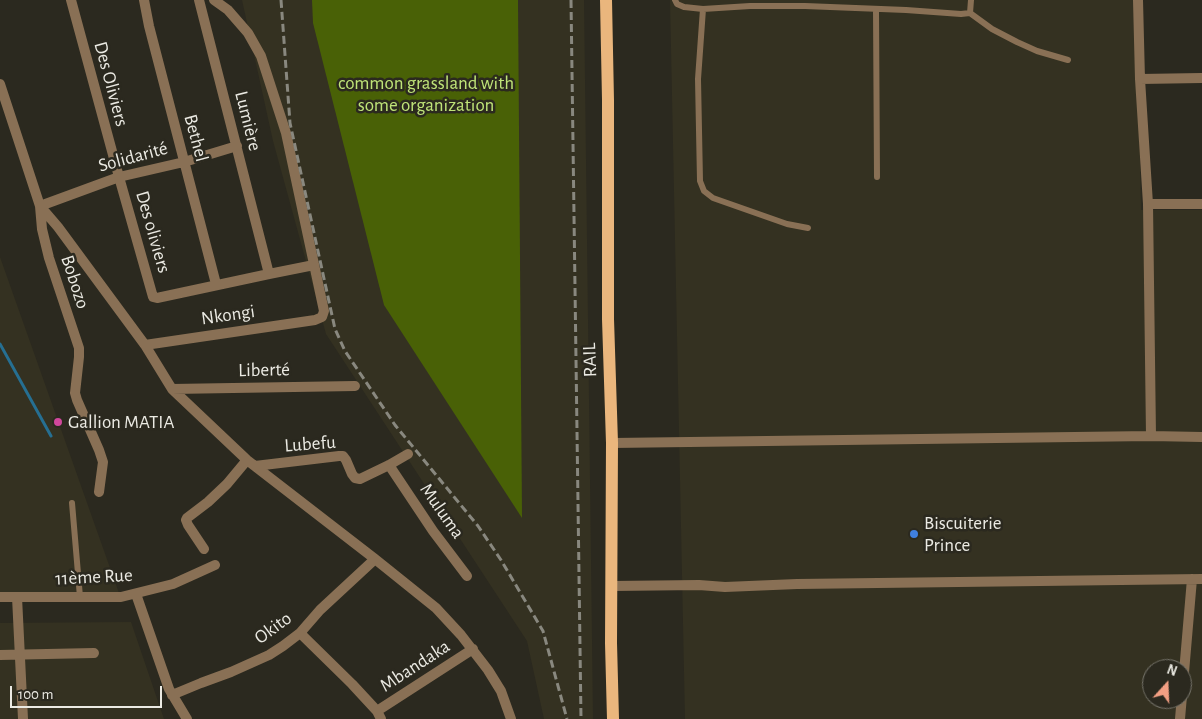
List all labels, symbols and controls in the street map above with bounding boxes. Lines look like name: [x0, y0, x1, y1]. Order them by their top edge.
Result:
street label: Des Oliviers: [89, 39, 133, 129]
park label: common grassland with some organization: [338, 72, 514, 116]
street label: Lumière: [230, 89, 266, 153]
street label: Bethel: [179, 112, 213, 164]
street label: Solidarité: [96, 137, 170, 177]
street label: Des oliviers: [130, 188, 176, 276]
street label: Bobozo: [56, 252, 94, 312]
street label: Nkongi: [200, 300, 256, 330]
street label: RAIL: [578, 342, 602, 378]
street label: Liberté: [238, 358, 290, 382]
place label: Gallion MATIA: [68, 411, 174, 433]
marker: Gallion MATIA: [52, 416, 64, 428]
street label: Lubefu: [283, 431, 337, 457]
street label: Muluma: [415, 479, 469, 543]
place label: Biscuiterie Prince: [924, 512, 1001, 556]
marker: Biscuiterie Prince: [908, 528, 920, 540]
street label: 11ème Rue: [55, 564, 133, 590]
street label: Okito: [250, 607, 296, 649]
street label: Mbandaka: [376, 635, 454, 697]
north arrow: [1142, 659, 1192, 709]
text: N: [1165, 663, 1179, 679]
scale bar: [12, 676, 165, 708]
text: 100 m: [18, 687, 53, 702]

